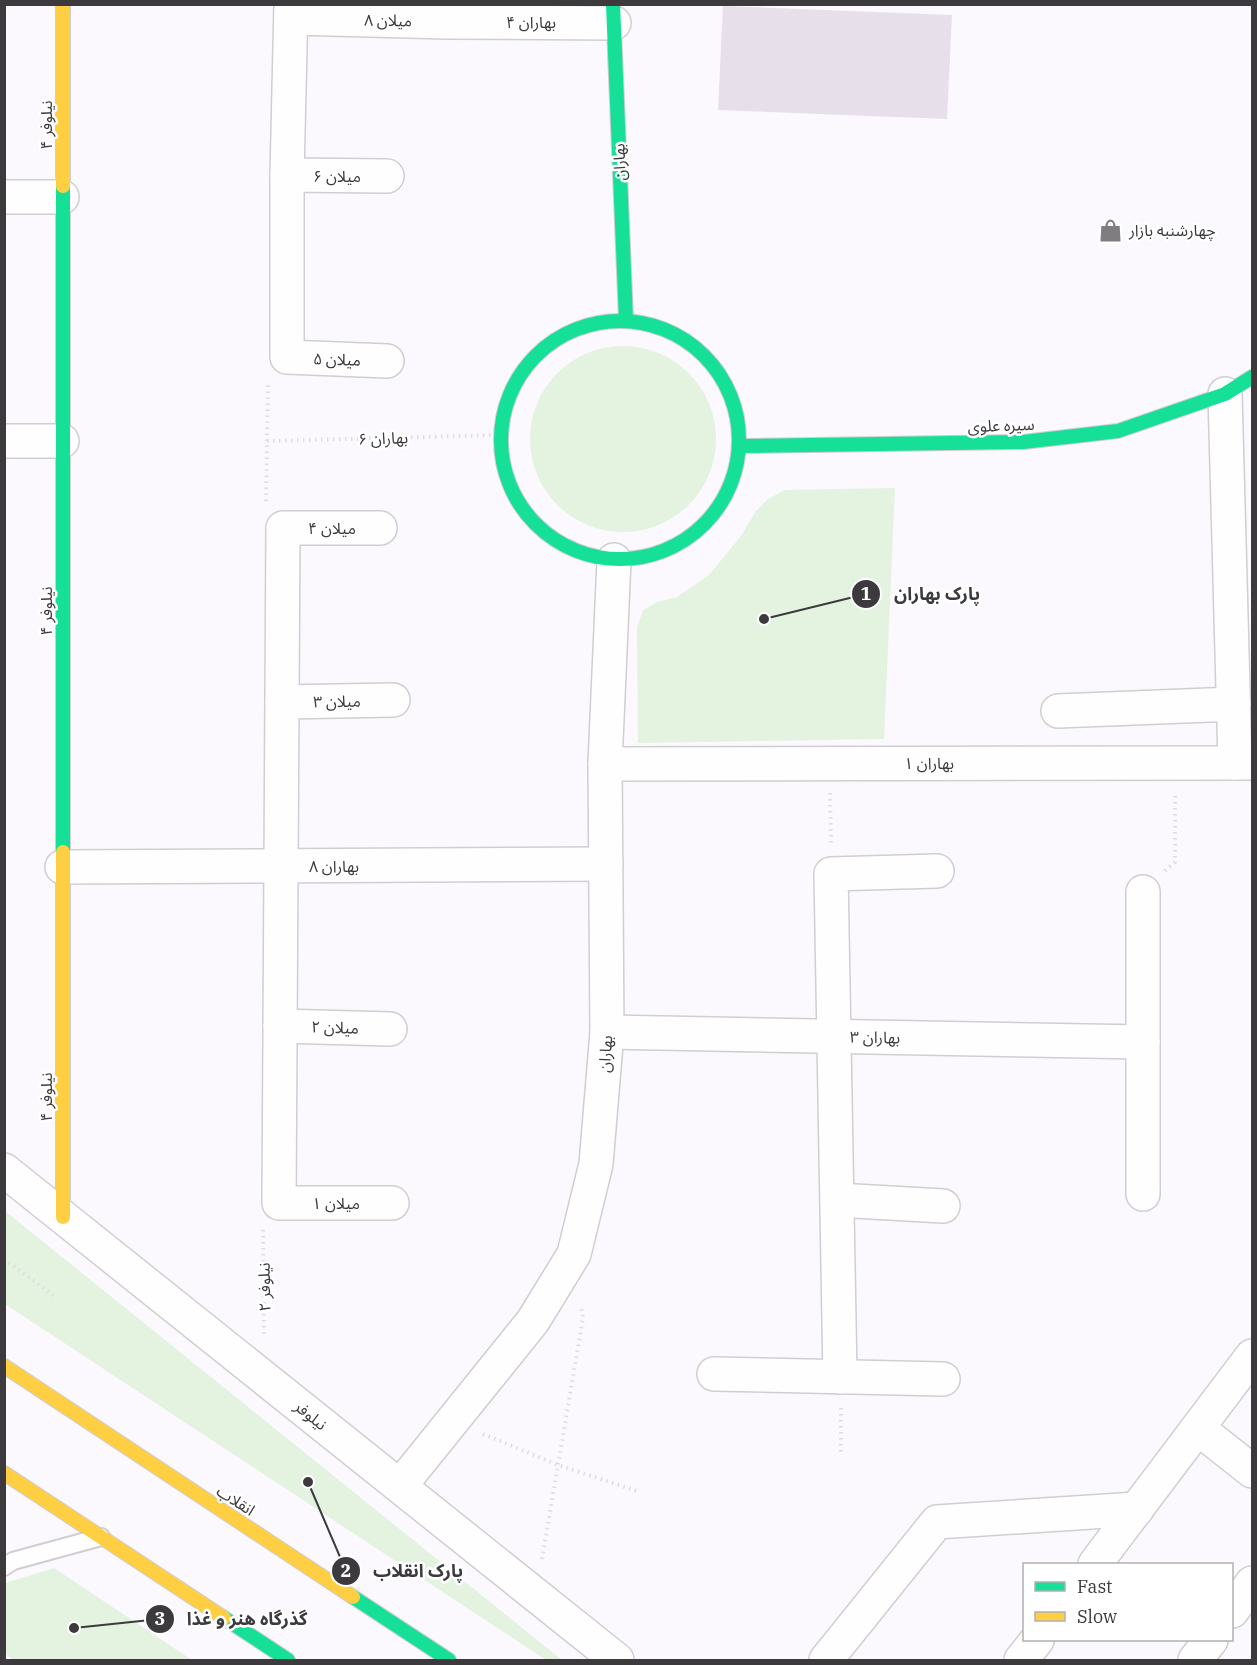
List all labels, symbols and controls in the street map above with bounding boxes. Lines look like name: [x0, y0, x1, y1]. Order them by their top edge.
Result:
street label: میلان ۸: [364, 10, 412, 30]
street label: بهاران ۴: [506, 12, 556, 32]
street label: نیلوفر ۴: [36, 101, 56, 149]
street label: بهاران: [608, 143, 630, 181]
street label: میلان ۶: [313, 166, 361, 186]
shop icon: چهارشنبه بازار: [1098, 217, 1124, 243]
place label: چهارشنبه بازار: [1128, 220, 1216, 241]
street label: میلان ۵: [313, 348, 361, 370]
street label: سیره علوی: [967, 414, 1035, 436]
street label: بهاران ۶: [358, 427, 408, 449]
street label: میلان ۴: [308, 518, 356, 538]
callout: پارک بهاران: [851, 576, 992, 612]
text: 1: [861, 582, 872, 605]
text: پارک بهاران: [894, 582, 980, 606]
street label: نیلوفر ۴: [36, 587, 56, 635]
street label: میلان ۳: [313, 691, 361, 711]
street label: بهاران ۱: [904, 753, 954, 773]
street label: بهاران ۸: [309, 856, 359, 876]
street label: میلان ۲: [311, 1016, 359, 1038]
street label: بهاران ۳: [850, 1027, 900, 1047]
street label: بهاران: [594, 1035, 616, 1073]
street label: نیلوفر ۴: [36, 1073, 56, 1121]
street label: میلان ۱: [312, 1193, 360, 1213]
street label: نیلوفر ۲: [254, 1262, 274, 1312]
street label: نیلوفر: [290, 1395, 331, 1434]
street label: انقلاب: [213, 1480, 259, 1520]
callout: پارک انقلاب: [331, 1553, 475, 1589]
text: 2: [341, 1559, 351, 1582]
text: پارک انقلاب: [373, 1559, 463, 1583]
legend: [1023, 1563, 1233, 1641]
text: Fast: [1077, 1575, 1112, 1598]
callout: گذرگاه هنر و غذا: [145, 1601, 320, 1637]
text: Slow: [1077, 1605, 1117, 1628]
text: 3: [155, 1607, 165, 1630]
text: گذرگاه هنر و غذا: [187, 1607, 308, 1630]

